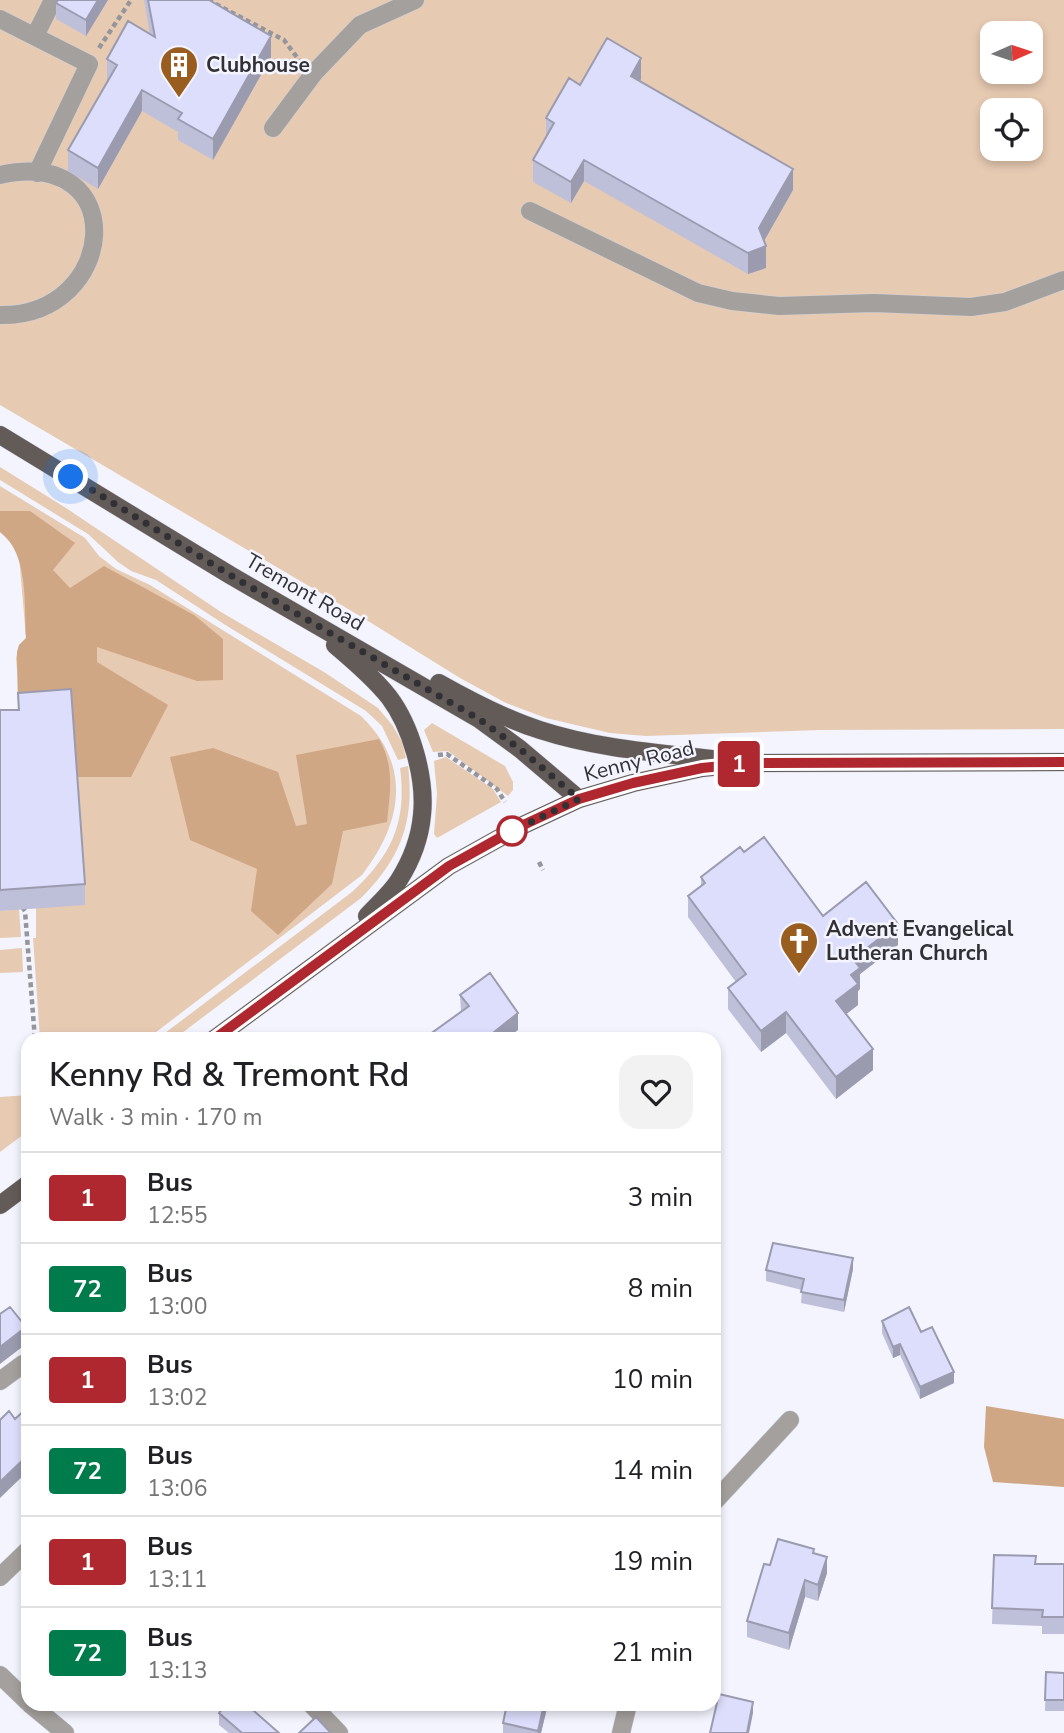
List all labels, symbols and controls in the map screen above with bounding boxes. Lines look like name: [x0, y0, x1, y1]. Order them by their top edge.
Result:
north arrow: [980, 21, 1043, 84]
map controls: [980, 21, 1043, 161]
building icon: Clubhouse: [158, 44, 200, 99]
place label: Clubhouse: [206, 51, 310, 79]
button: locate: [980, 98, 1043, 161]
your location: [53, 459, 88, 494]
street label: Tremont Road: [241, 547, 369, 637]
street label: Kenny Road: [581, 734, 697, 788]
line badge: 1: [716, 741, 762, 787]
text: 1: [732, 748, 746, 780]
unlabelled marker: [497, 816, 527, 846]
place label: Advent Evangelical Lutheran Church: [826, 915, 1014, 967]
church icon: Advent Evangelical Lutheran Church: [778, 920, 820, 975]
text: Kenny Rd & Tremont Rd: [49, 1053, 409, 1098]
button: heart: [619, 1055, 693, 1129]
text: Walk · 3 min · 170 m: [49, 1102, 262, 1133]
text: Bus: [147, 1165, 193, 1200]
text: 3 min: [628, 1180, 693, 1215]
text: 1: [80, 1182, 95, 1214]
text: 12:55: [147, 1200, 207, 1231]
text: Bus: [147, 1256, 193, 1291]
text: 8 min: [628, 1271, 693, 1306]
text: 72: [73, 1273, 102, 1305]
text: 13:00: [147, 1291, 207, 1322]
text: Bus: [147, 1347, 193, 1382]
text: 10 min: [612, 1362, 693, 1397]
text: 1: [80, 1364, 95, 1396]
text: 13:02: [147, 1382, 207, 1413]
text: Bus: [147, 1438, 193, 1473]
text: 14 min: [612, 1453, 693, 1488]
text: 72: [73, 1455, 102, 1487]
text: 13:06: [147, 1473, 207, 1504]
text: Bus: [147, 1529, 193, 1564]
text: 19 min: [612, 1544, 693, 1579]
text: 1: [80, 1546, 95, 1578]
text: 13:11: [147, 1564, 207, 1595]
text: Bus: [147, 1620, 193, 1655]
text: 21 min: [612, 1635, 693, 1670]
text: 72: [73, 1637, 102, 1669]
text: 13:13: [147, 1655, 207, 1686]

